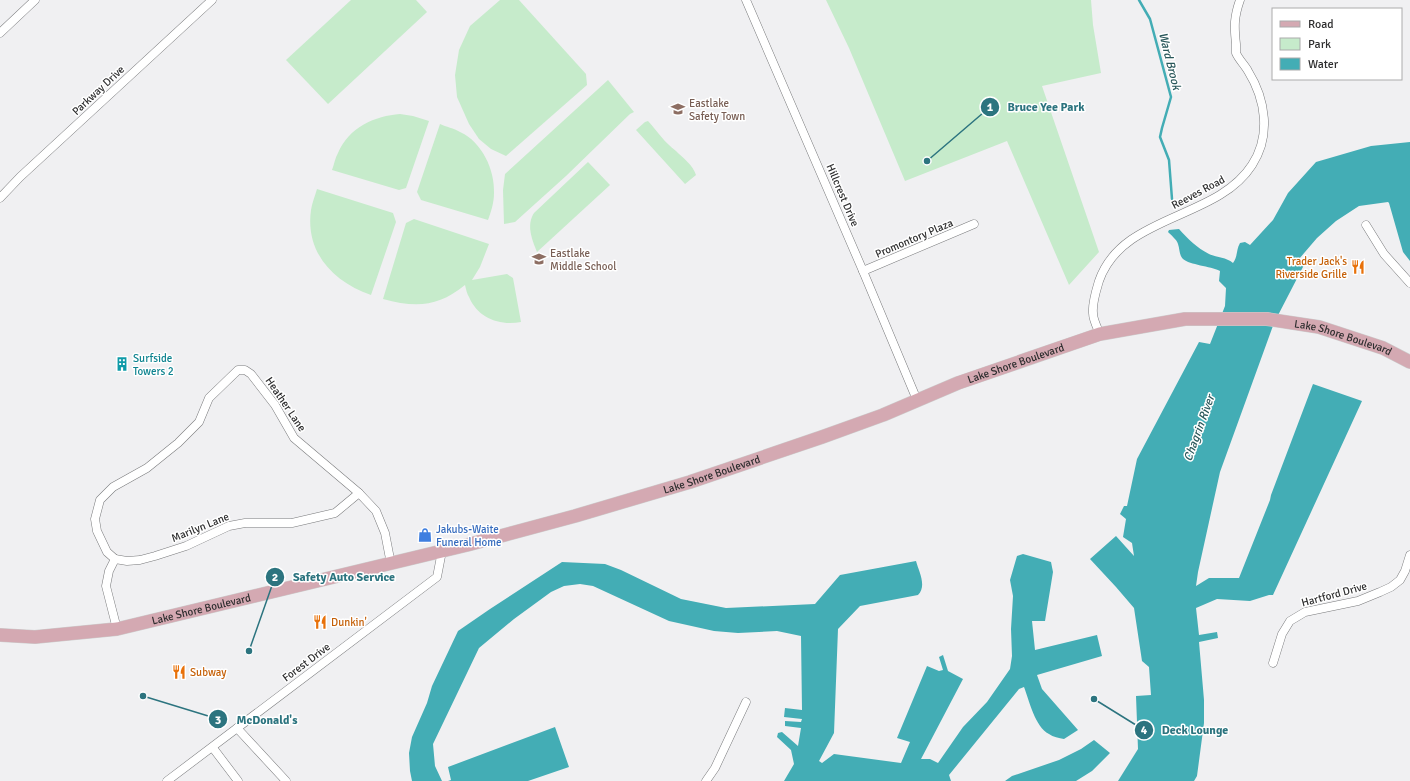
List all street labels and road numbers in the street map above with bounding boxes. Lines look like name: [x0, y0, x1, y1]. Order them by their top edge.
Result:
street label: Parkway Drive: [70, 63, 127, 118]
street label: Hillcrest Drive: [823, 162, 862, 229]
street label: Reeves Road: [1169, 173, 1227, 212]
street label: Promontory Plaza: [873, 216, 955, 261]
street label: Lake Shore Boulevard: [1293, 317, 1394, 359]
street label: Lake Shore Boulevard: [966, 341, 1066, 386]
street label: Heather Lane: [263, 375, 309, 434]
street label: Lake Shore Boulevard: [662, 453, 762, 497]
street label: Marilyn Lane: [169, 510, 231, 545]
street label: Hartford Drive: [1300, 579, 1368, 609]
street label: Lake Shore Boulevard: [150, 591, 252, 627]
street label: Forest Drive: [280, 640, 333, 684]

